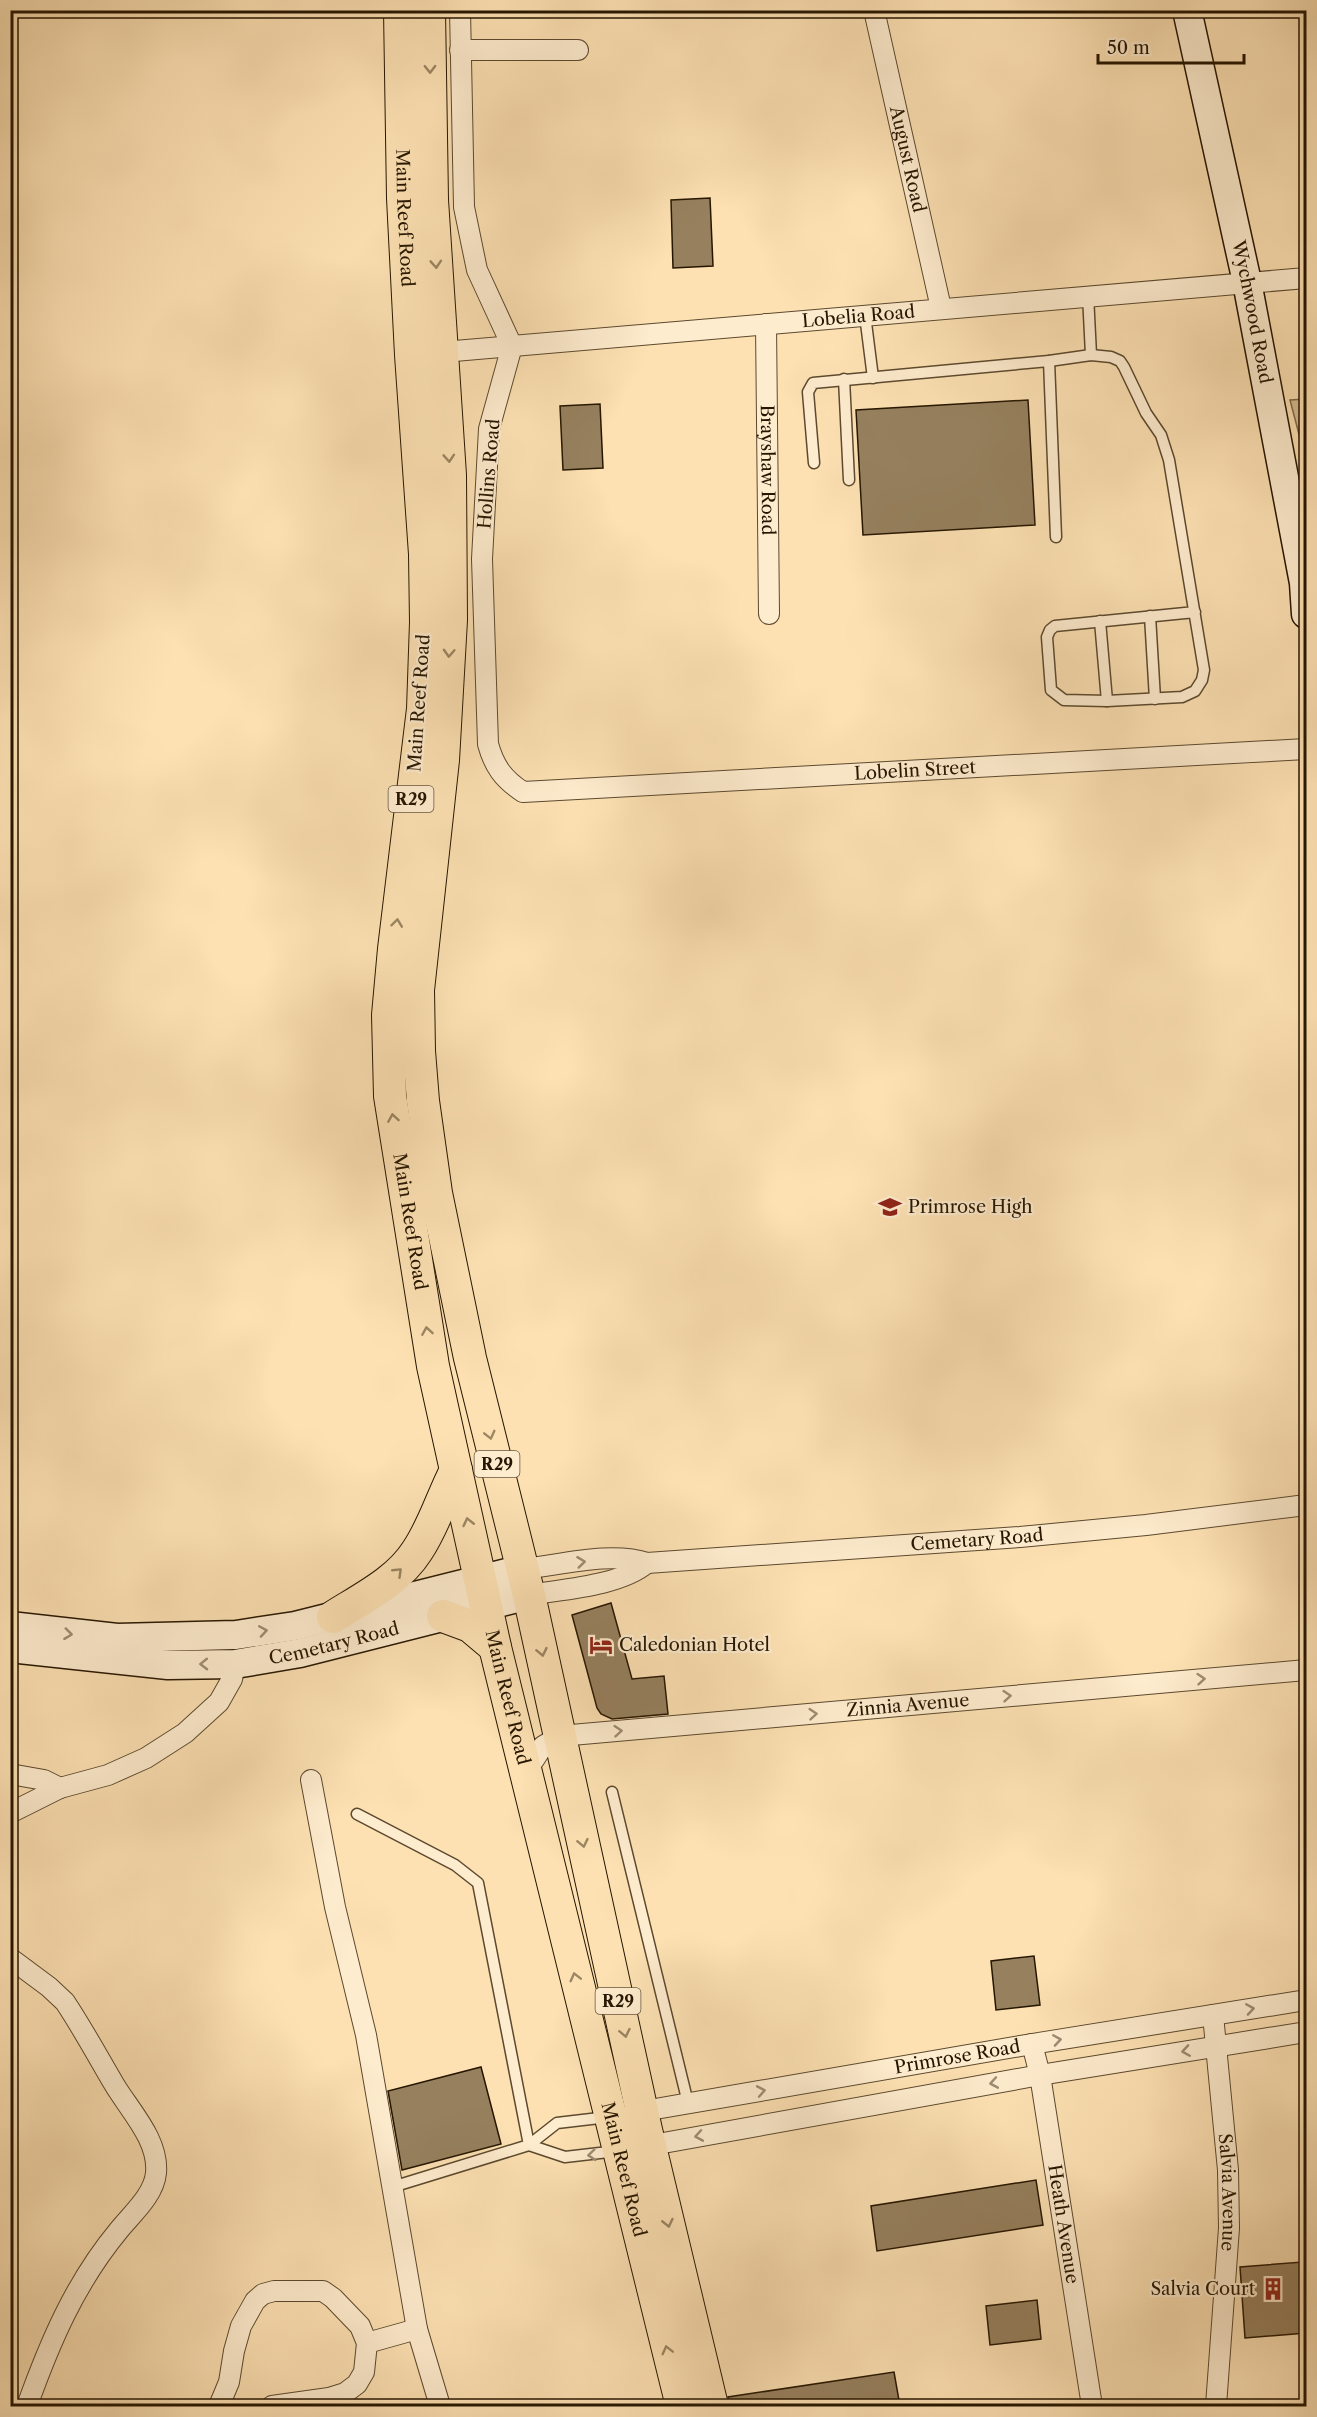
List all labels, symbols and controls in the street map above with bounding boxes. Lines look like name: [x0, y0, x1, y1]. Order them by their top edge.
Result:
scale bar: [1098, 27, 1244, 65]
text: 50 m: [1107, 37, 1150, 59]
one-way arrow: [424, 64, 436, 73]
street label: August Road: [885, 103, 930, 215]
street label: Main Reef Road: [391, 149, 419, 288]
street label: Wychwood Road: [1227, 237, 1277, 385]
one-way arrow: [430, 259, 443, 268]
street label: Lobelia Road: [801, 301, 916, 332]
street label: Brayshaw Road: [756, 405, 779, 535]
street label: Hollins Road: [473, 418, 505, 530]
one-way arrow: [442, 454, 455, 463]
street label: Main Reef Road: [403, 633, 435, 773]
one-way arrow: [443, 649, 456, 658]
street label: Lobelin Street: [854, 756, 977, 785]
road number: R29: [388, 786, 434, 812]
one-way arrow: [390, 919, 403, 928]
one-way arrow: [388, 1113, 400, 1122]
street label: Main Reef Road: [388, 1152, 432, 1292]
school or university icon: Primrose High: [877, 1194, 903, 1220]
place label: Primrose High: [908, 1196, 1032, 1218]
one-way arrow: [421, 1326, 434, 1336]
one-way arrow: [482, 1430, 495, 1440]
road number: R29: [474, 1451, 520, 1477]
one-way arrow: [462, 1517, 475, 1527]
street label: Cemetary Road: [910, 1524, 1044, 1556]
one-way arrow: [577, 1556, 586, 1569]
one-way arrow: [391, 1568, 402, 1579]
street label: Cemetary Road: [267, 1617, 401, 1669]
one-way arrow: [258, 1625, 268, 1637]
one-way arrow: [64, 1627, 73, 1639]
street label: Main Reef Road: [481, 1628, 535, 1767]
hotel icon: Caledonian Hotel: [588, 1632, 614, 1658]
place label: Caledonian Hotel: [619, 1634, 770, 1656]
one-way arrow: [534, 1647, 547, 1657]
one-way arrow: [200, 1658, 209, 1671]
one-way arrow: [1196, 1673, 1206, 1686]
street label: Zinnia Avenue: [846, 1689, 970, 1722]
one-way arrow: [1002, 1690, 1011, 1703]
one-way arrow: [808, 1708, 817, 1721]
one-way arrow: [614, 1725, 623, 1738]
one-way arrow: [576, 1837, 589, 1847]
one-way arrow: [569, 1972, 582, 1982]
road number: R29: [596, 1988, 640, 2014]
one-way arrow: [1244, 2003, 1254, 2016]
one-way arrow: [617, 2028, 630, 2038]
one-way arrow: [1052, 2034, 1062, 2046]
street label: Primrose Road: [893, 2035, 1022, 2079]
one-way arrow: [1182, 2044, 1192, 2057]
one-way arrow: [989, 2076, 999, 2089]
one-way arrow: [757, 2085, 766, 2097]
street label: Main Reef Road: [596, 2100, 651, 2239]
one-way arrow: [694, 2129, 704, 2142]
street label: Salvia Avenue: [1214, 2132, 1240, 2252]
one-way arrow: [587, 2148, 596, 2161]
street label: Heath Avenue: [1043, 2163, 1084, 2285]
one-way arrow: [661, 2218, 674, 2228]
building icon: Salvia Court: [1260, 2276, 1286, 2302]
place label: Salvia Court: [1150, 2278, 1256, 2300]
one-way arrow: [662, 2345, 675, 2355]

